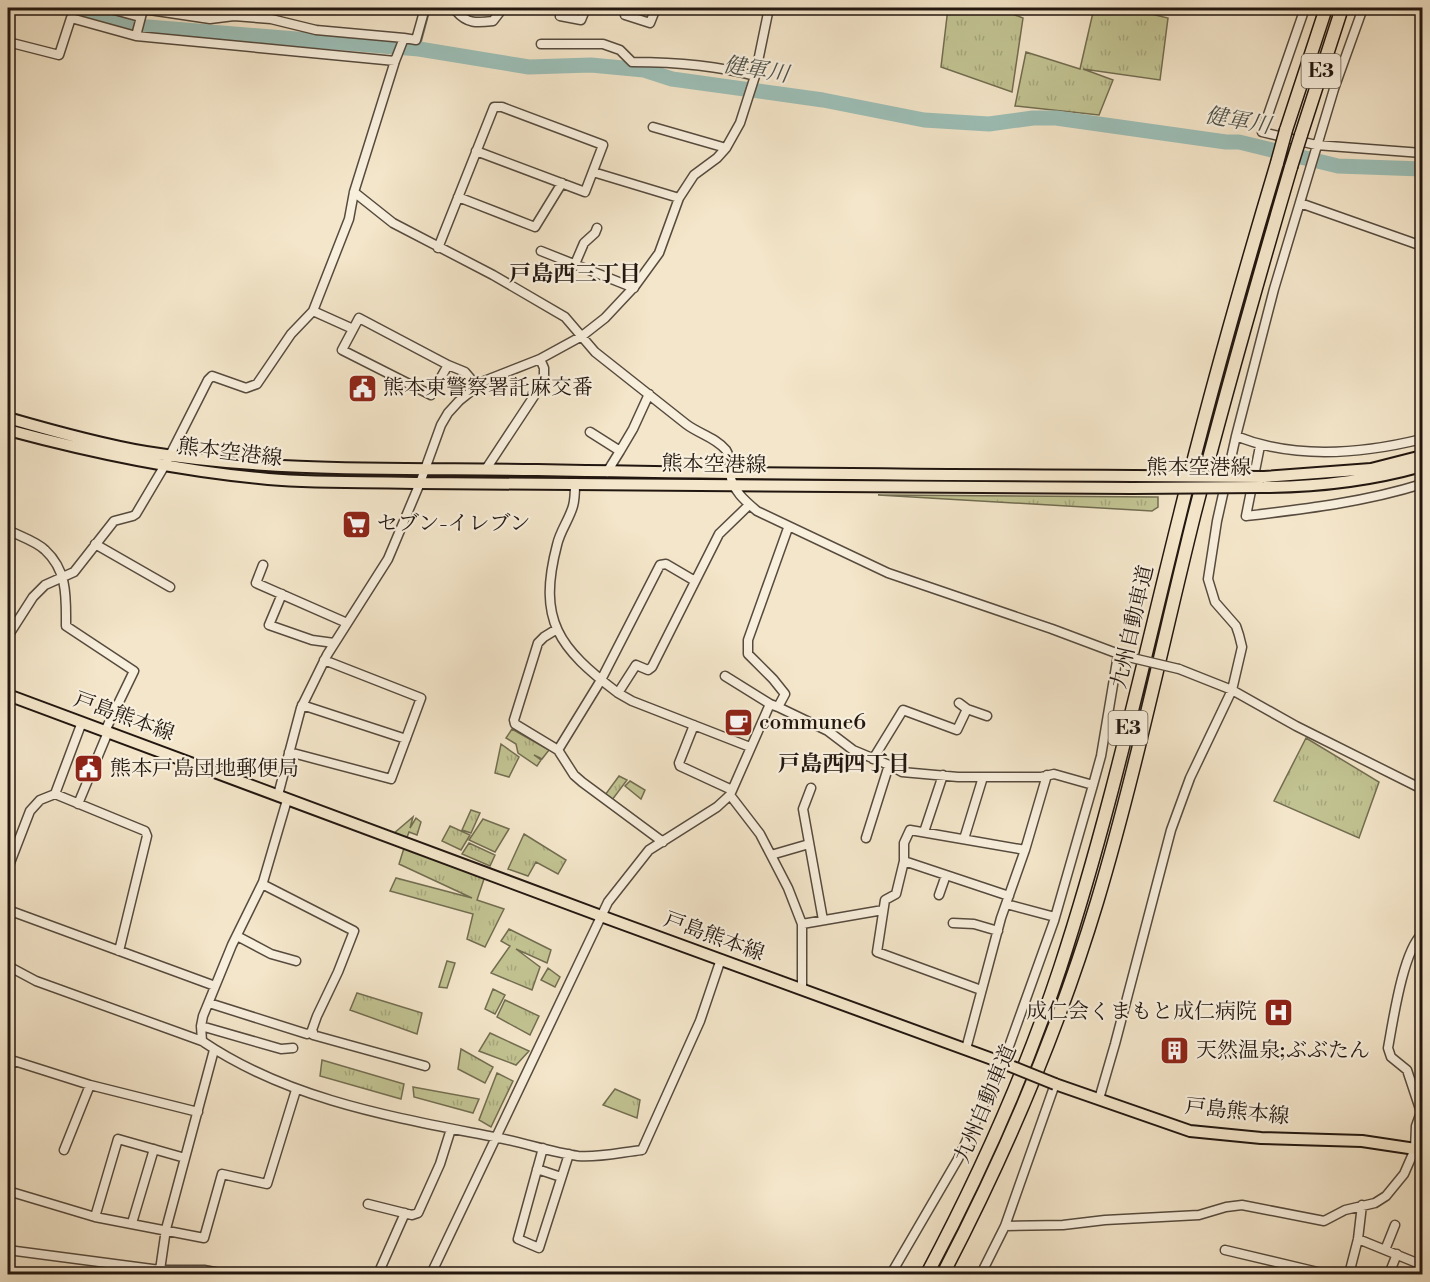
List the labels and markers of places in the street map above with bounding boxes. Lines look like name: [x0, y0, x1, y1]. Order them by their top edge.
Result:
public building icon: 熊本東警察署託麻交番: [346, 372, 378, 404]
place label: 熊本東警察署託麻交番: [383, 375, 593, 401]
supermarket icon: セブン-イレブン: [340, 508, 372, 540]
place label: セブン-イレブン: [377, 511, 531, 537]
cafe icon: commune6: [722, 707, 754, 739]
place label: commune6: [759, 710, 866, 736]
public building icon: 熊本戸島団地郵便局: [73, 753, 105, 785]
place label: 熊本戸島団地郵便局: [110, 756, 299, 782]
hospital icon: 成仁会くまもと成仁病院: [1262, 996, 1294, 1028]
place label: 成仁会くまもと成仁病院: [1026, 999, 1257, 1025]
building icon: 天然温泉;ぶぶたん: [1159, 1035, 1191, 1067]
place label: 天然温泉;ぶぶたん: [1196, 1038, 1370, 1064]

